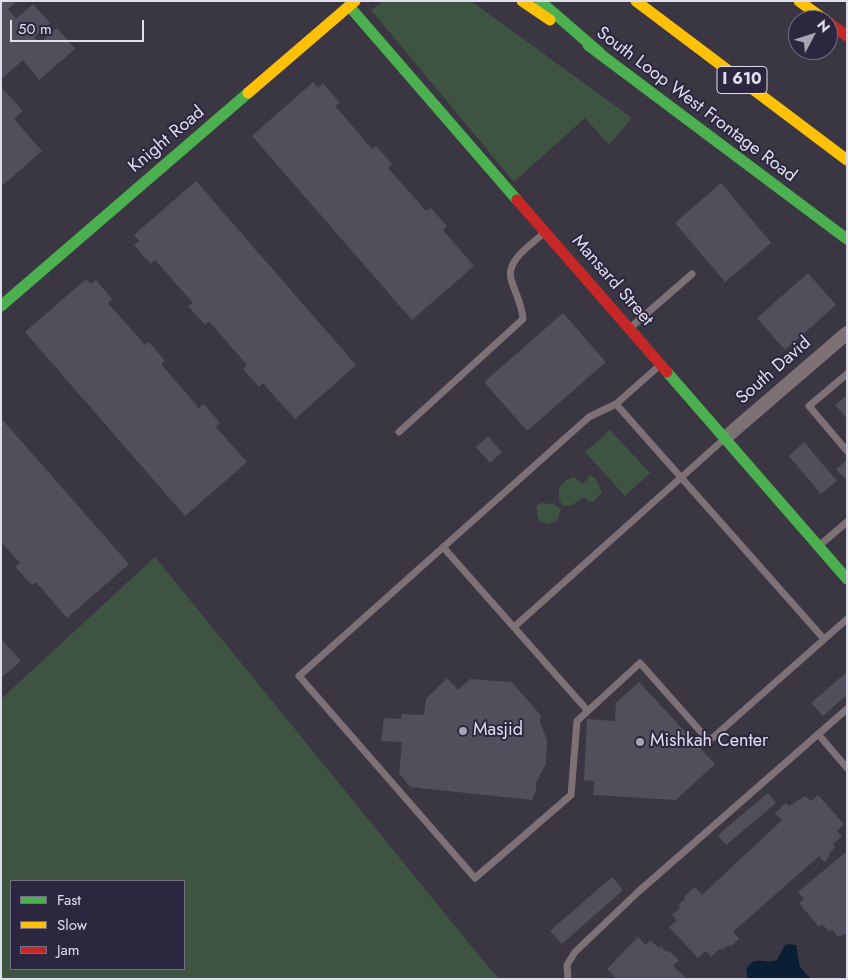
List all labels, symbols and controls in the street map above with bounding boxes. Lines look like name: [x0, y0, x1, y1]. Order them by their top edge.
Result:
scale bar: [12, 10, 146, 42]
north arrow: [788, 10, 838, 60]
text: N: [812, 15, 835, 37]
text: 50 m: [18, 18, 52, 40]
street label: South Loop West Frontage Road: [592, 23, 800, 187]
road number: I 610: [717, 66, 767, 94]
street label: Knight Road: [125, 102, 209, 178]
street label: Mansard Street: [567, 231, 657, 331]
street label: South David: [732, 333, 816, 409]
place label: Masjid: [473, 720, 523, 742]
marker: Masjid: [457, 725, 469, 737]
place label: Mishkah Center: [650, 731, 768, 753]
marker: Mishkah Center: [634, 736, 646, 748]
legend: [10, 880, 185, 970]
text: Fast: [57, 889, 81, 911]
text: Slow: [57, 914, 87, 936]
text: Jam: [57, 939, 80, 961]

